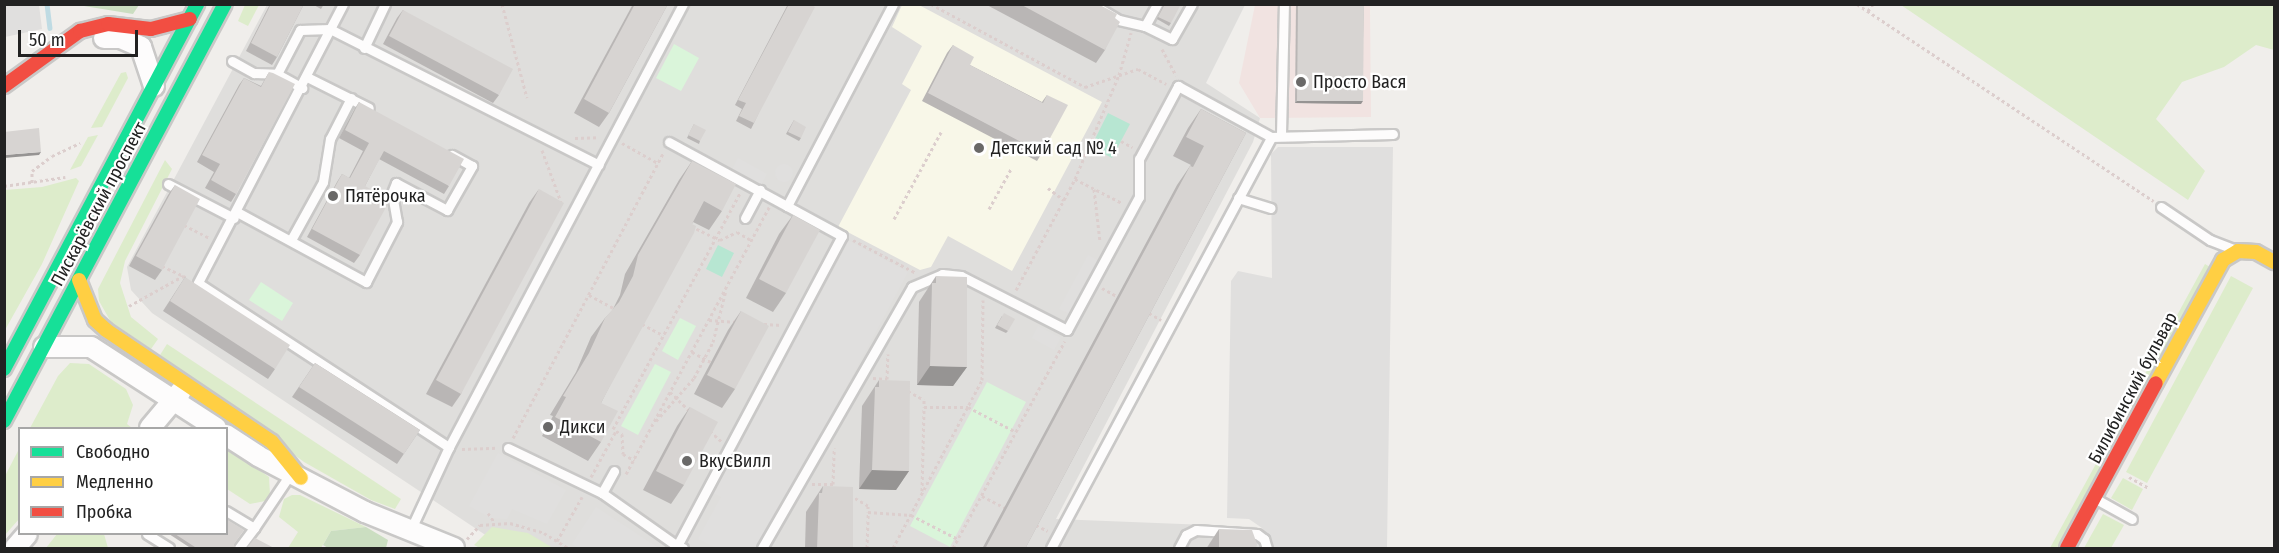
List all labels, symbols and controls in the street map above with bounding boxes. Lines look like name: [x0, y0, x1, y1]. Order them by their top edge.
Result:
scale bar: [21, 18, 141, 56]
text: 50 m: [29, 29, 65, 51]
place label: Просто Вася: [1313, 71, 1406, 93]
marker: Просто Вася: [1294, 75, 1308, 89]
street label: Пискарёвский проспект: [47, 118, 151, 290]
place label: Детский сад № 4: [991, 137, 1117, 159]
marker: Детский сад № 4: [972, 141, 986, 155]
place label: Пятёрочка: [345, 185, 425, 207]
marker: Пятёрочка: [326, 189, 340, 203]
street label: Билибинский бульвар: [2084, 309, 2182, 467]
place label: Дикси: [560, 416, 605, 438]
marker: Дикси: [541, 420, 555, 434]
legend: [18, 427, 228, 535]
text: Свободно: [76, 441, 150, 463]
place label: ВкусВилл: [699, 450, 771, 472]
marker: ВкусВилл: [680, 454, 694, 468]
text: Медленно: [76, 471, 154, 493]
text: Пробка: [76, 501, 132, 523]

